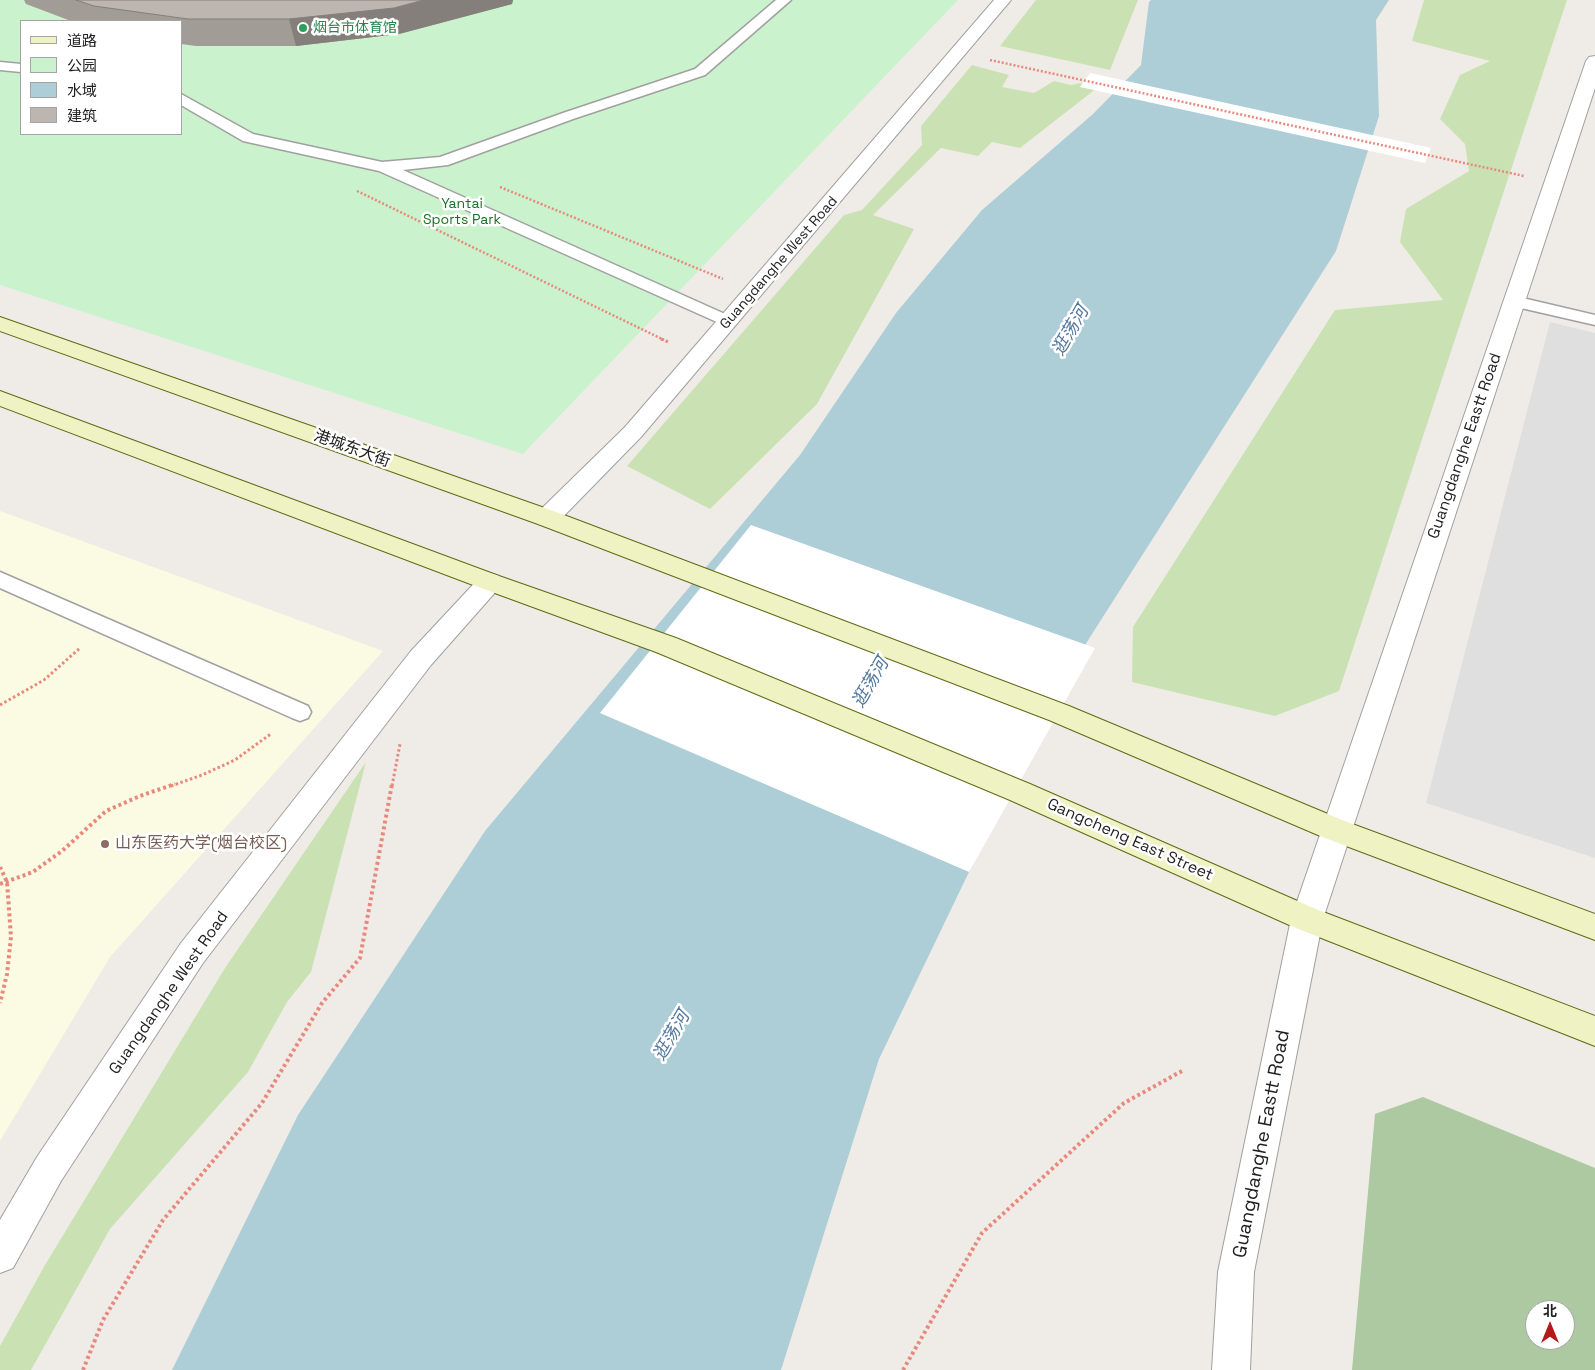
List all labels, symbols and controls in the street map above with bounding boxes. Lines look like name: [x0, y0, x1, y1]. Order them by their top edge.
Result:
legend: [20, 20, 182, 135]
place label: 烟台市体育馆: [313, 20, 397, 36]
marker: 烟台市体育馆: [297, 22, 309, 34]
text: 道路: [67, 31, 97, 50]
text: 公园: [67, 56, 97, 75]
text: 水域: [67, 81, 97, 100]
text: 建筑: [67, 106, 97, 125]
street label: Guangdanghe West Road: [717, 193, 841, 333]
park label: Yantai Sports Park: [423, 196, 501, 228]
water label: 逛荡河: [1048, 302, 1094, 360]
street label: Guangdanghe Eastt Road: [1424, 351, 1506, 541]
street label: 港城东大街: [311, 426, 393, 472]
water label: 逛荡河: [848, 654, 894, 712]
street label: Gangcheng East Street: [1044, 795, 1216, 885]
place label: 山东医药大学(烟台校区): [115, 834, 287, 854]
marker: 山东医药大学(烟台校区): [99, 838, 111, 850]
street label: Guangdanghe West Road: [105, 908, 233, 1078]
water label: 逛荡河: [649, 1007, 695, 1065]
street label: Guangdanghe Eastt Road: [1229, 1028, 1295, 1260]
north arrow: [1525, 1300, 1575, 1350]
text: 北: [1543, 1302, 1557, 1320]

